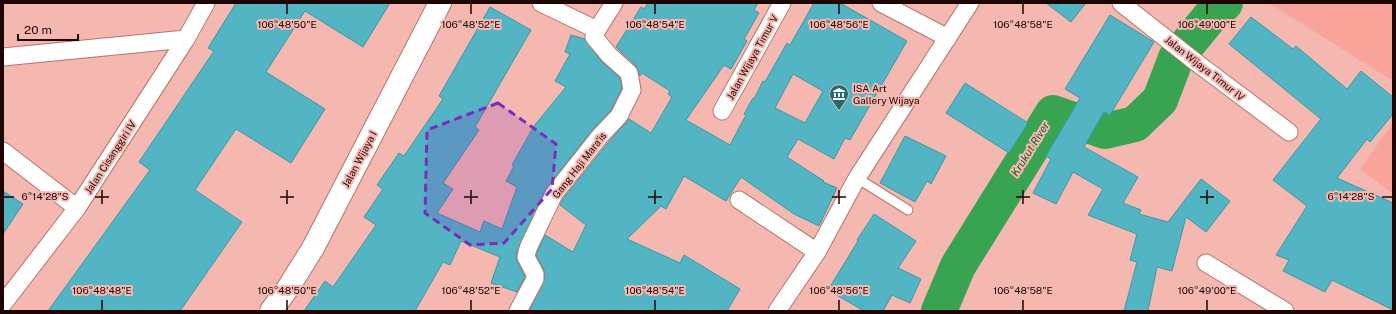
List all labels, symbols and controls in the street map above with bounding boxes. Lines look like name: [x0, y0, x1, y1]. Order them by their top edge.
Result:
street label: Jalan Wijaya Timur V: [724, 12, 780, 101]
scale bar: [18, 16, 78, 42]
text: 106°48'50"E: [257, 18, 317, 30]
text: 106°48'52"E: [441, 18, 501, 30]
text: 106°48'54"E: [625, 18, 685, 30]
text: 106°48'56"E: [809, 18, 869, 30]
text: 106°48'58"E: [993, 18, 1053, 30]
text: 106°49'00"E: [1178, 18, 1236, 30]
text: 20 m: [24, 23, 52, 37]
street label: Jalan Wijaya Timur IV: [1163, 33, 1248, 103]
place label: ISA Art Gallery Wijaya: [853, 82, 920, 106]
museum icon: ISA Art Gallery Wijaya: [828, 83, 850, 111]
street label: Jalan Cisanggiri IV: [82, 118, 138, 196]
water label: Krukut River: [1009, 119, 1052, 178]
street label: Jalan Wijaya I: [339, 129, 379, 189]
street label: Gang Haji Mara'is: [549, 130, 609, 200]
text: 6°14'28"S: [21, 190, 69, 202]
text: 6°14'28"S: [1327, 190, 1375, 202]
text: 106°48'48"E: [72, 284, 132, 296]
text: 106°48'50"E: [257, 284, 317, 296]
text: 106°48'52"E: [441, 284, 501, 296]
text: 106°48'54"E: [625, 284, 685, 296]
text: 106°48'56"E: [809, 284, 869, 296]
text: 106°48'58"E: [993, 284, 1053, 296]
text: 106°49'00"E: [1178, 284, 1236, 296]

